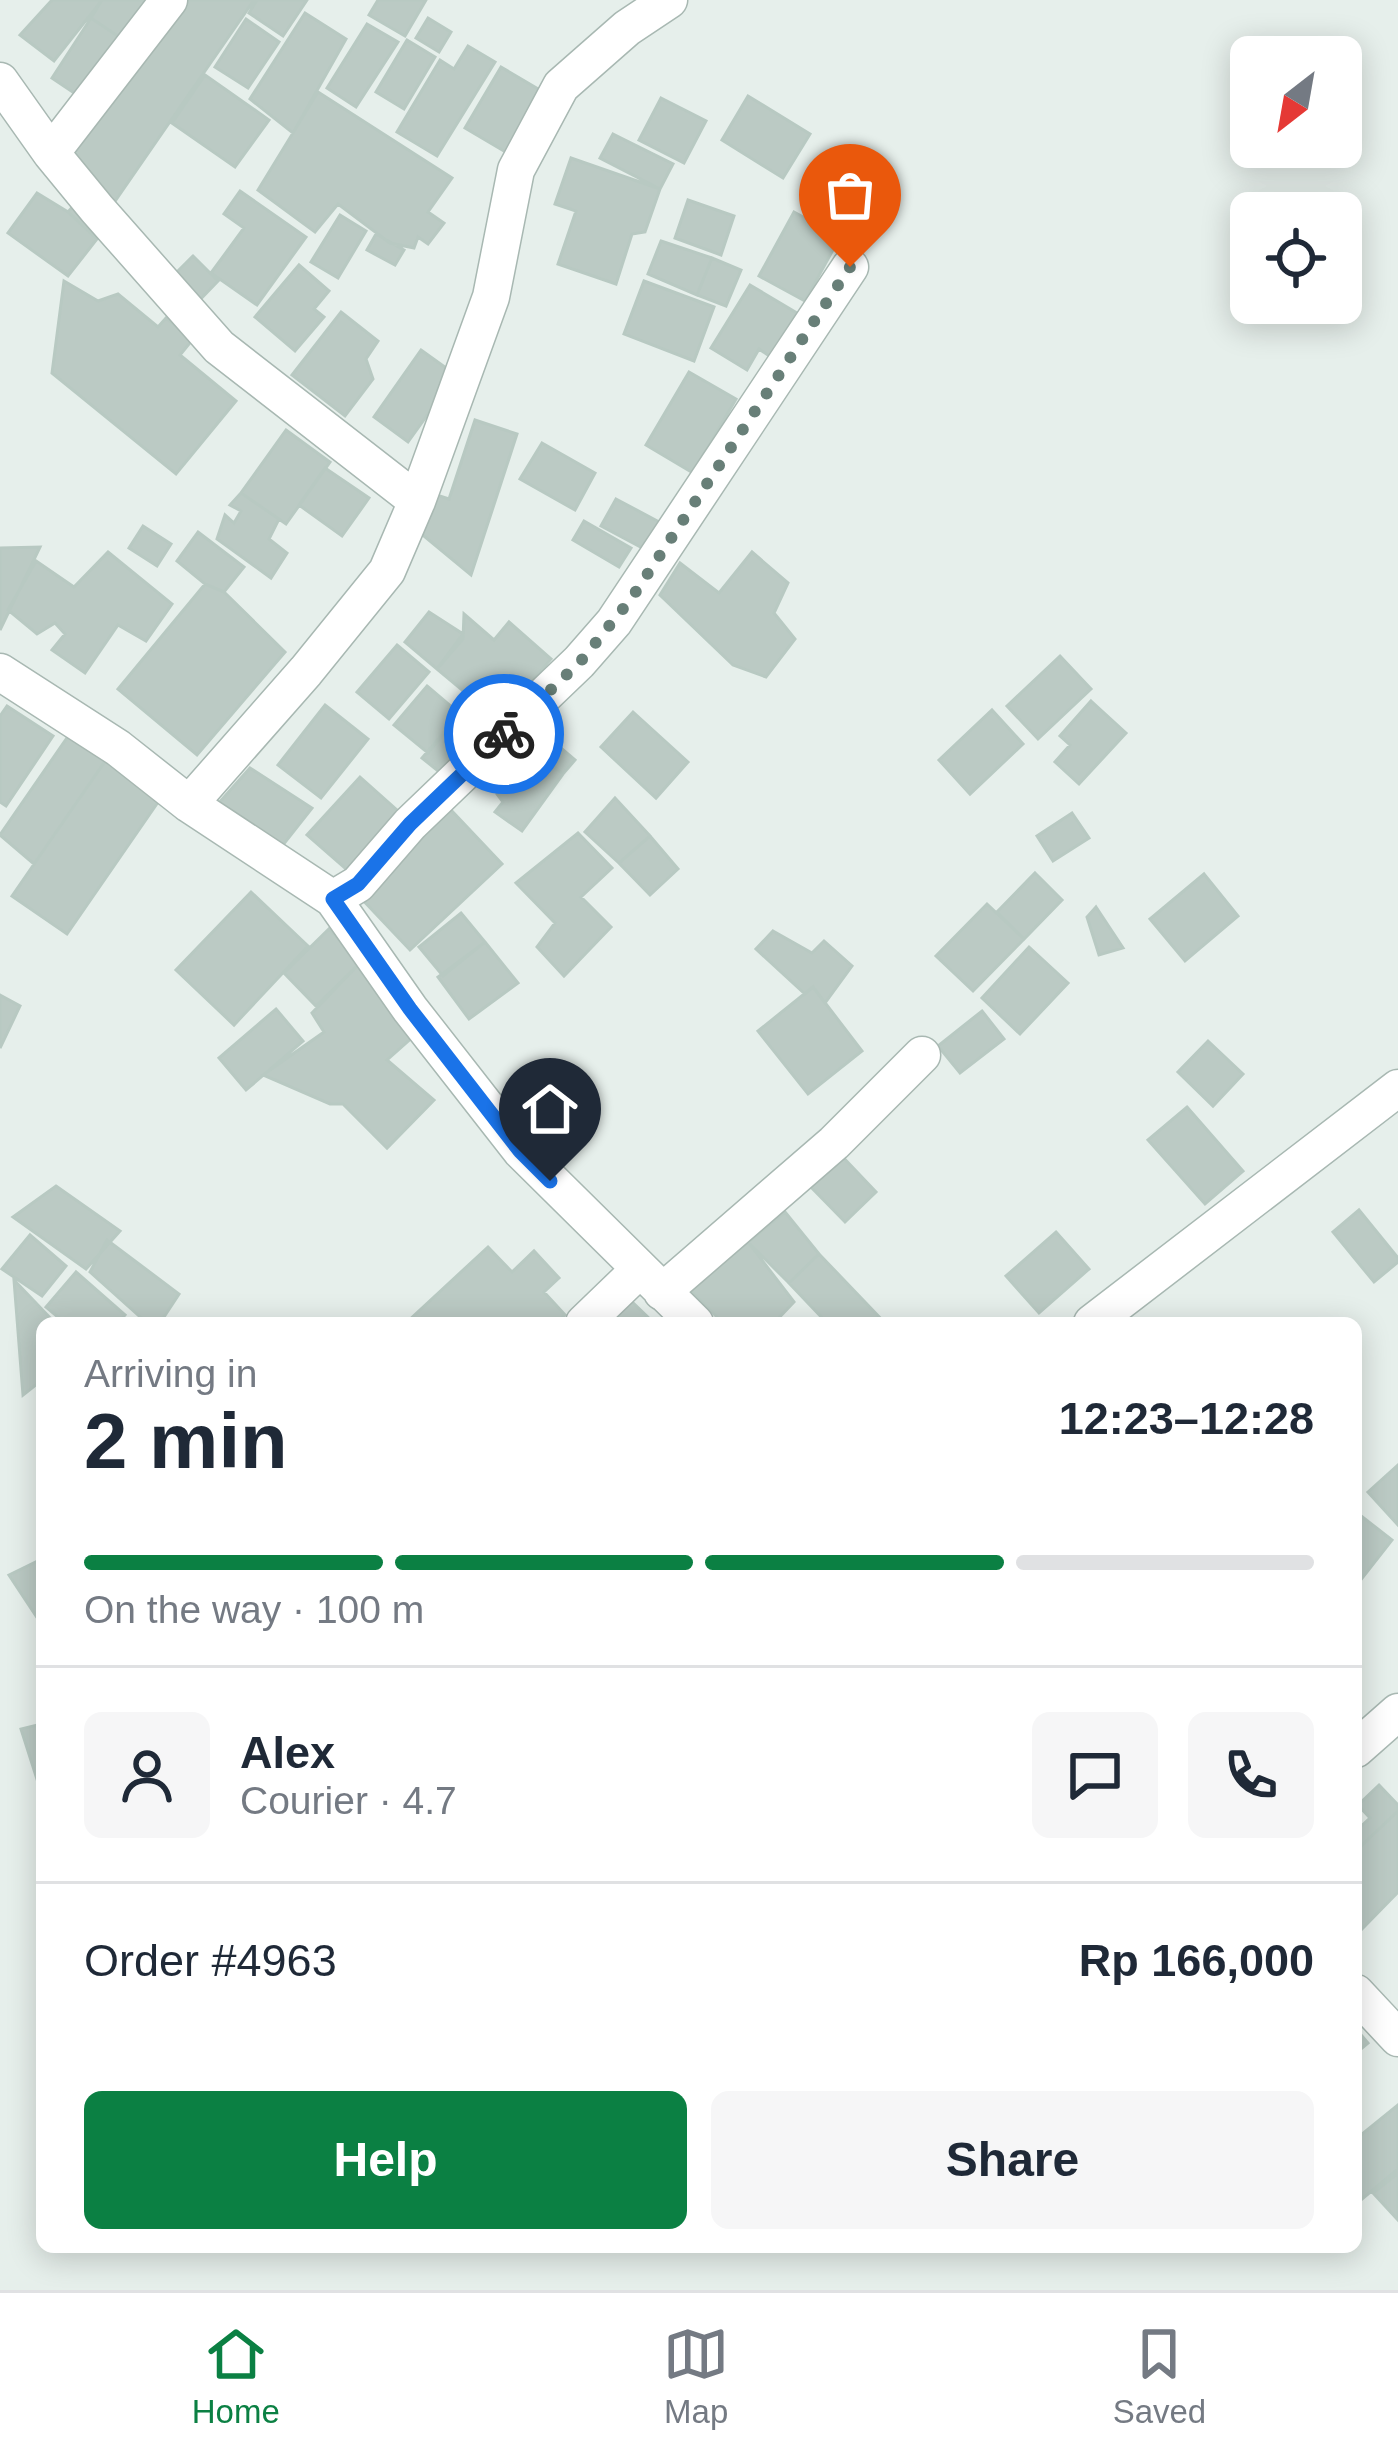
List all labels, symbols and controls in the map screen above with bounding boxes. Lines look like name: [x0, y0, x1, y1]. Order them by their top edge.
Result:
north arrow: [1230, 36, 1362, 168]
map controls: [1230, 36, 1362, 324]
pin: [799, 144, 901, 267]
icon: bag: [817, 162, 883, 228]
button: locate: [1230, 192, 1362, 324]
courier: [444, 674, 564, 794]
icon: bike: [471, 701, 537, 767]
pin: [499, 1058, 601, 1181]
icon: home: [517, 1076, 583, 1142]
text: Arriving in: [84, 1352, 257, 1395]
text: 12:23–12:28: [1059, 1393, 1314, 1444]
text: 2 min: [84, 1397, 288, 1485]
text: On the way · 100 m: [84, 1588, 424, 1631]
button: person: [84, 1712, 210, 1838]
button: chat: [1032, 1712, 1158, 1838]
button: phone: [1188, 1712, 1314, 1838]
text: Alex: [240, 1727, 335, 1778]
text: Courier · 4.7: [240, 1779, 457, 1822]
text: Order #4963: [84, 1935, 337, 1986]
text: Rp 166,000: [1079, 1935, 1314, 1986]
button: Help: [84, 2091, 687, 2229]
button: Share: [711, 2091, 1314, 2229]
tab: Home: [192, 2321, 280, 2431]
tab: Map: [663, 2321, 729, 2431]
tab: Saved: [1113, 2321, 1206, 2431]

